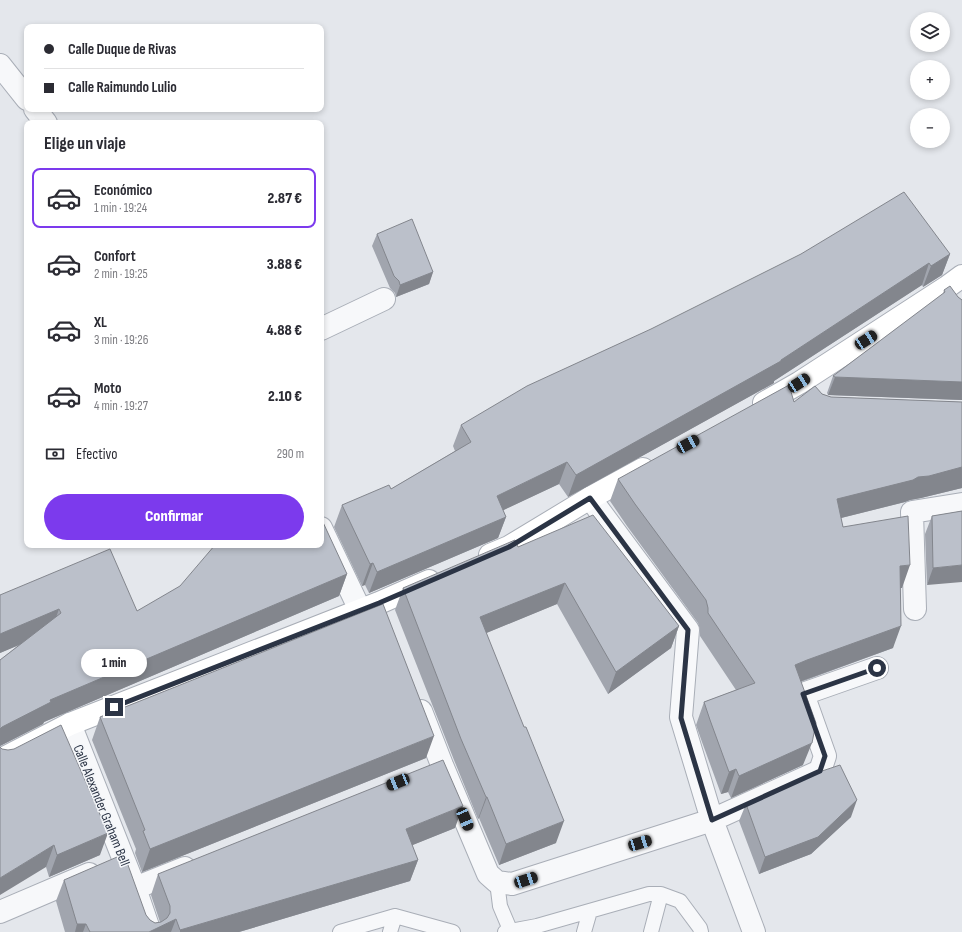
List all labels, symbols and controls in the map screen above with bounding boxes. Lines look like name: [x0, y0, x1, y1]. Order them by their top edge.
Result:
map controls: [910, 12, 950, 148]
button: layers: [910, 12, 950, 52]
text: Calle Duque de Rivas: [68, 40, 176, 59]
button: +: [910, 60, 950, 100]
text: Calle Raimundo Lulio: [68, 78, 177, 97]
button: −: [910, 108, 950, 148]
text: Elige un viaje: [44, 133, 126, 154]
icon: car: [46, 180, 82, 216]
text: Económico: [94, 181, 152, 200]
text: 2.87 €: [267, 189, 302, 208]
text: 1 min · 19:24: [94, 200, 147, 216]
icon: car: [46, 246, 82, 282]
text: Confort: [94, 247, 136, 266]
text: 3.88 €: [267, 255, 302, 274]
text: 2 min · 19:25: [94, 266, 148, 282]
icon: car: [46, 312, 82, 348]
text: XL: [94, 313, 107, 332]
text: 4.88 €: [266, 321, 302, 340]
car: [853, 328, 879, 352]
text: 3 min · 19:26: [94, 332, 148, 348]
car: [786, 371, 812, 395]
icon: car: [46, 378, 82, 414]
text: Moto: [94, 379, 121, 398]
text: 2.10 €: [268, 387, 302, 406]
text: 4 min · 19:27: [94, 398, 148, 414]
car: [675, 433, 701, 455]
icon: cash: [44, 443, 66, 465]
text: Efectivo: [76, 445, 117, 464]
text: 290 m: [277, 446, 304, 462]
button: Confirmar: [44, 494, 304, 540]
callout: 1 min: [81, 649, 147, 677]
text: 1 min: [102, 655, 126, 671]
route start: [868, 659, 886, 677]
route end: [105, 698, 123, 716]
street label: Calle Alexander Graham Bell: [69, 742, 134, 868]
car: [385, 772, 411, 792]
car: [455, 806, 475, 832]
car: [627, 834, 653, 852]
car: [513, 871, 539, 889]

